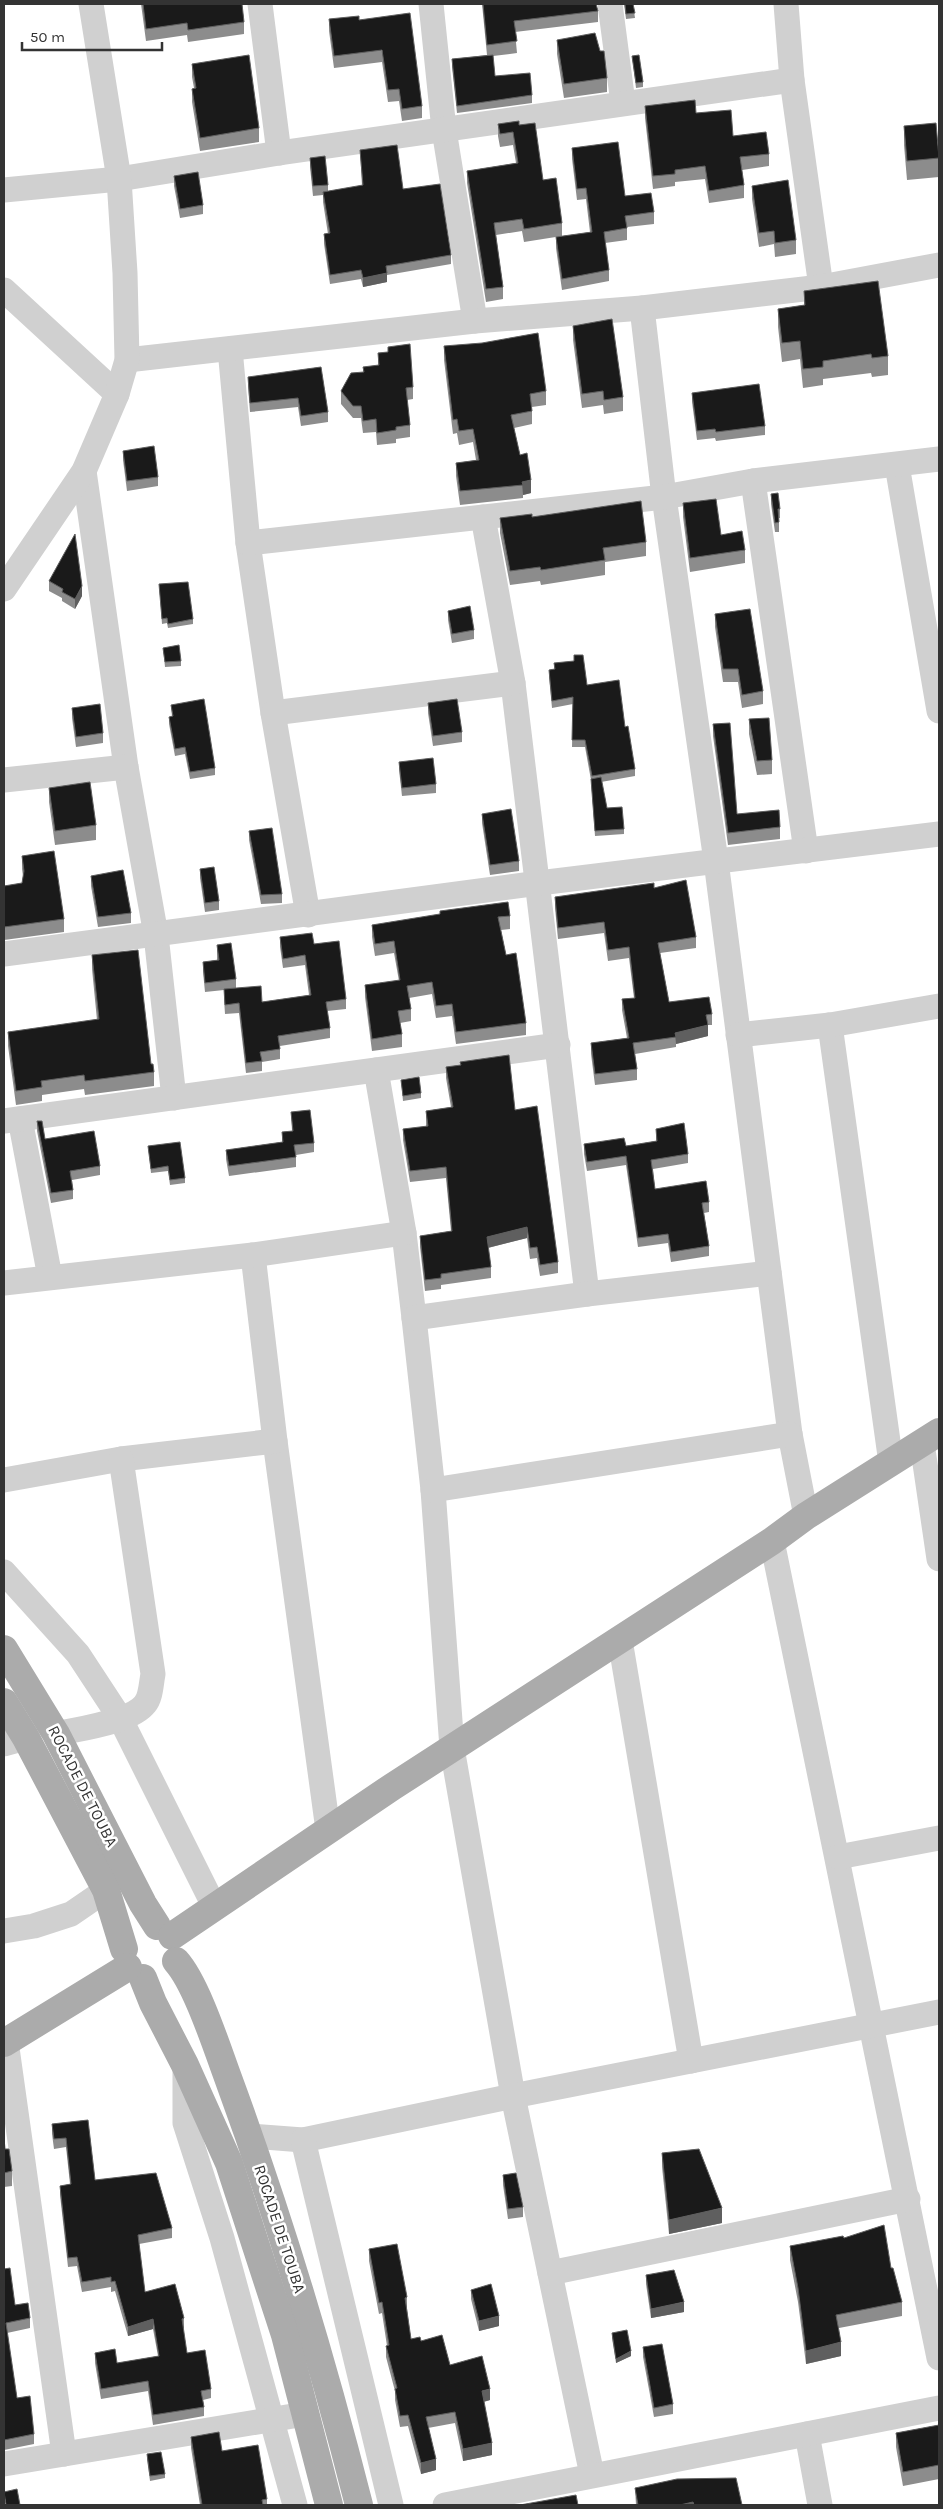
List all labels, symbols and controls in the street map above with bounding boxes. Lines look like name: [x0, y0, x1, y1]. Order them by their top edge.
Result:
scale bar: [22, 20, 162, 52]
text: 50 m: [30, 28, 65, 46]
street label: ROCADE DE TOUBA: [44, 1722, 122, 1850]
street label: ROCADE DE TOUBA: [250, 2162, 310, 2296]

